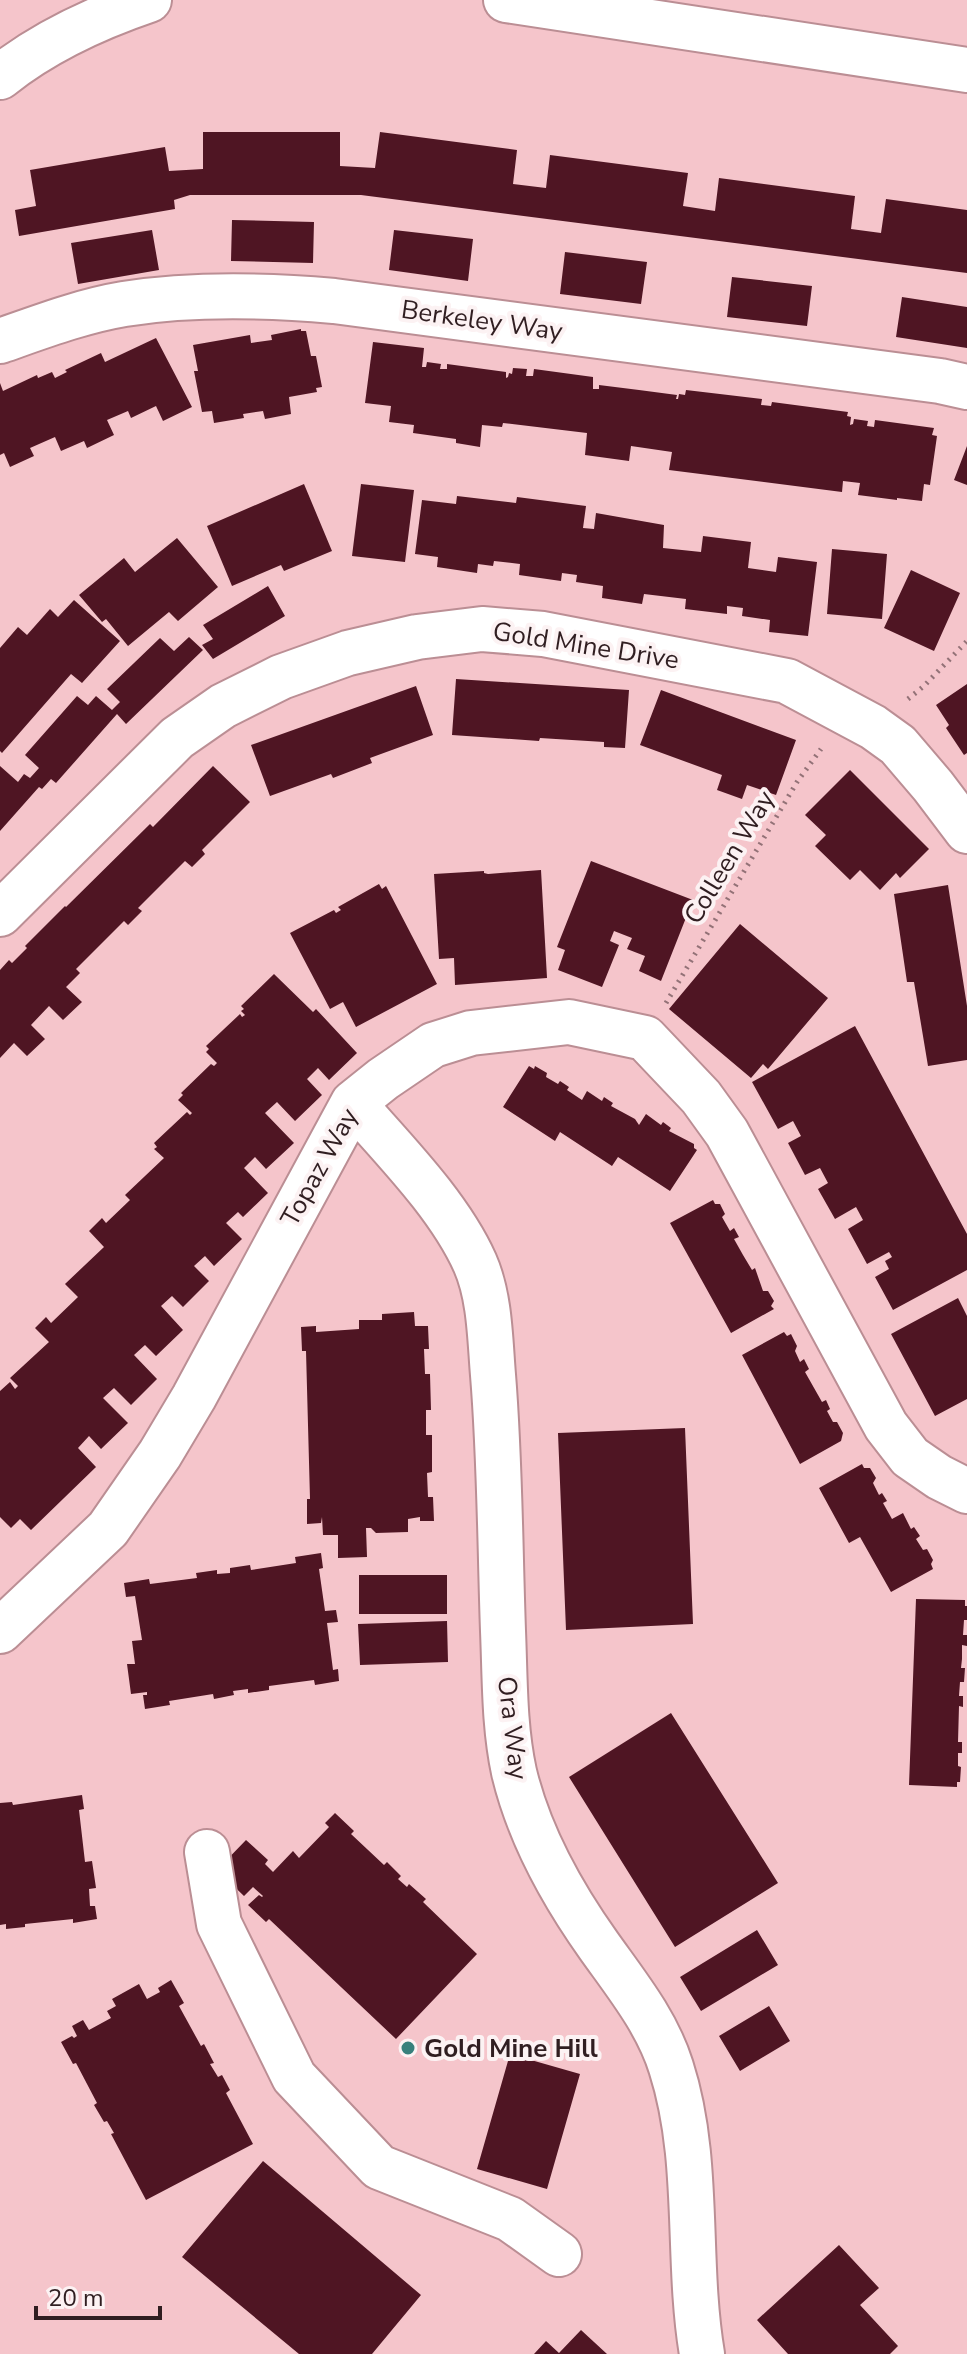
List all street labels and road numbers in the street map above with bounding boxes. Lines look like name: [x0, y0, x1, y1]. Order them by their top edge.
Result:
street label: Berkeley Way: [399, 292, 566, 349]
street label: Gold Mine Drive: [490, 614, 681, 677]
street label: Colleen Way: [676, 784, 783, 930]
street label: Topaz Way: [273, 1101, 367, 1233]
street label: Ora Way: [489, 1674, 536, 1782]

